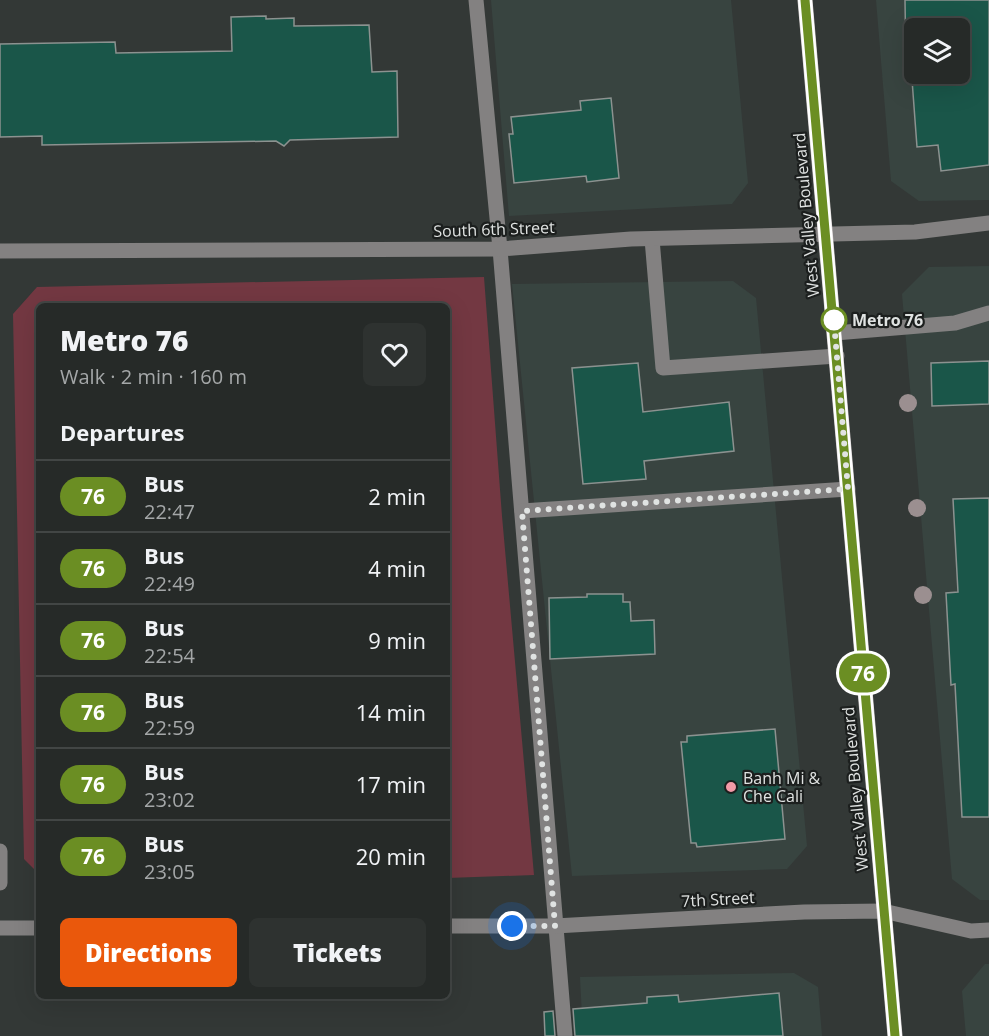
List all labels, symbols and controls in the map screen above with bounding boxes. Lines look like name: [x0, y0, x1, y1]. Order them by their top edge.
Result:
map controls: [904, 18, 970, 84]
button: layers: [904, 18, 970, 84]
street label: West Valley Boulevard: [788, 132, 824, 298]
street label: South 6th Street: [433, 216, 555, 242]
marker: Metro 76: [821, 307, 847, 333]
place label: Metro 76: [852, 309, 923, 331]
text: Metro 76: [60, 321, 188, 359]
button: heart: [363, 323, 426, 386]
text: Walk · 2 min · 160 m: [60, 363, 247, 390]
text: Departures: [60, 417, 184, 447]
text: Bus: [144, 468, 184, 498]
text: 2 min: [368, 481, 426, 511]
text: 76: [81, 482, 105, 510]
text: 22:47: [144, 498, 195, 525]
text: Bus: [144, 540, 184, 570]
text: 4 min: [368, 553, 426, 583]
text: 76: [81, 554, 105, 582]
text: 22:49: [144, 570, 195, 597]
text: Bus: [144, 612, 184, 642]
text: 9 min: [368, 625, 426, 655]
text: 76: [81, 626, 105, 654]
text: 22:54: [144, 642, 195, 669]
line badge: 76: [836, 654, 890, 692]
text: 76: [851, 659, 875, 687]
text: Bus: [144, 684, 184, 714]
text: 14 min: [356, 697, 426, 727]
text: 76: [81, 698, 105, 726]
street label: West Valley Boulevard: [837, 706, 873, 872]
text: 22:59: [144, 714, 195, 741]
text: Bus: [144, 756, 184, 786]
place label: Banh Mi & Che Cali: [743, 767, 821, 807]
text: 17 min: [356, 769, 426, 799]
text: 76: [81, 770, 105, 798]
marker: Banh Mi & Che Cali: [724, 780, 738, 794]
text: 23:02: [144, 786, 195, 813]
text: Bus: [144, 828, 184, 858]
text: 20 min: [356, 841, 426, 871]
text: 76: [81, 842, 105, 870]
text: 23:05: [144, 858, 195, 885]
street label: 7th Street: [681, 886, 756, 912]
your location: [497, 911, 527, 941]
button: Directions: [60, 918, 237, 987]
button: Tickets: [249, 918, 426, 987]

